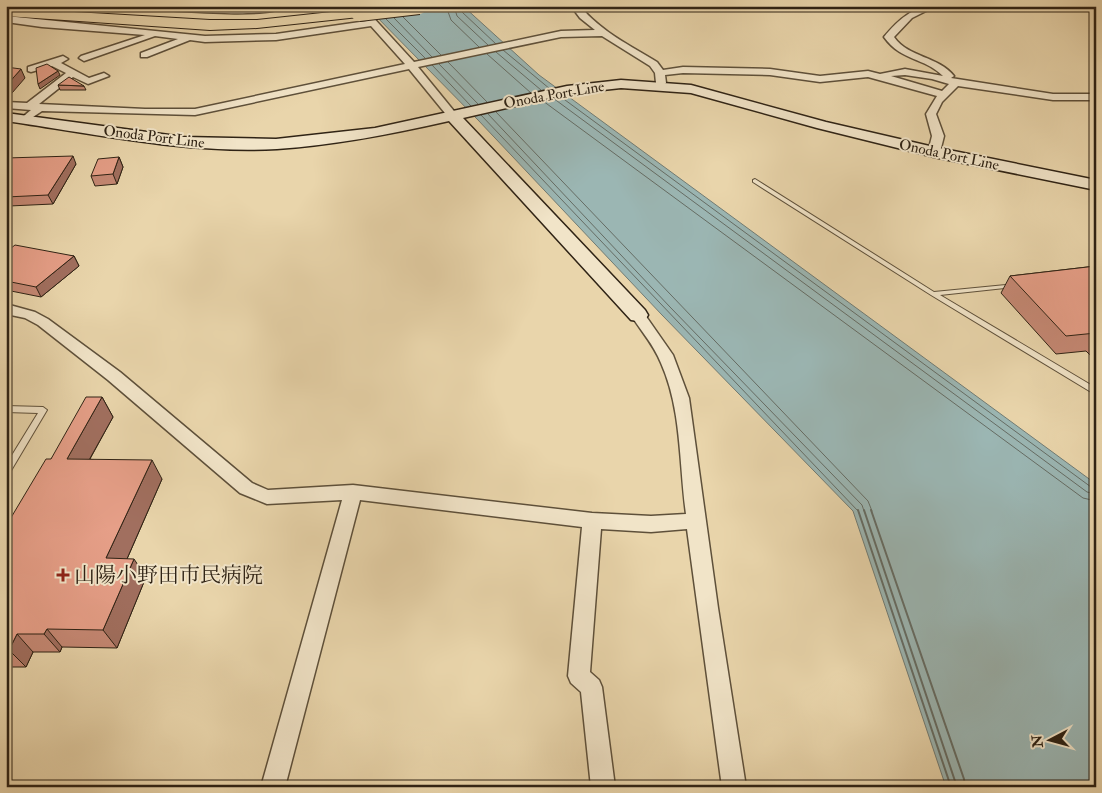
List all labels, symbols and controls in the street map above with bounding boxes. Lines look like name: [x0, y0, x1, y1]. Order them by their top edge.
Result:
street label: Onoda Port Line: [502, 77, 606, 113]
street label: Onoda Port Line: [102, 121, 206, 153]
street label: Onoda Port Line: [897, 135, 1001, 175]
place label: 山陽小野田市民病院: [74, 562, 263, 589]
marker: 山陽小野田市民病院: [56, 568, 70, 582]
north arrow: [1024, 716, 1074, 766]
text: N: [1028, 734, 1047, 749]

